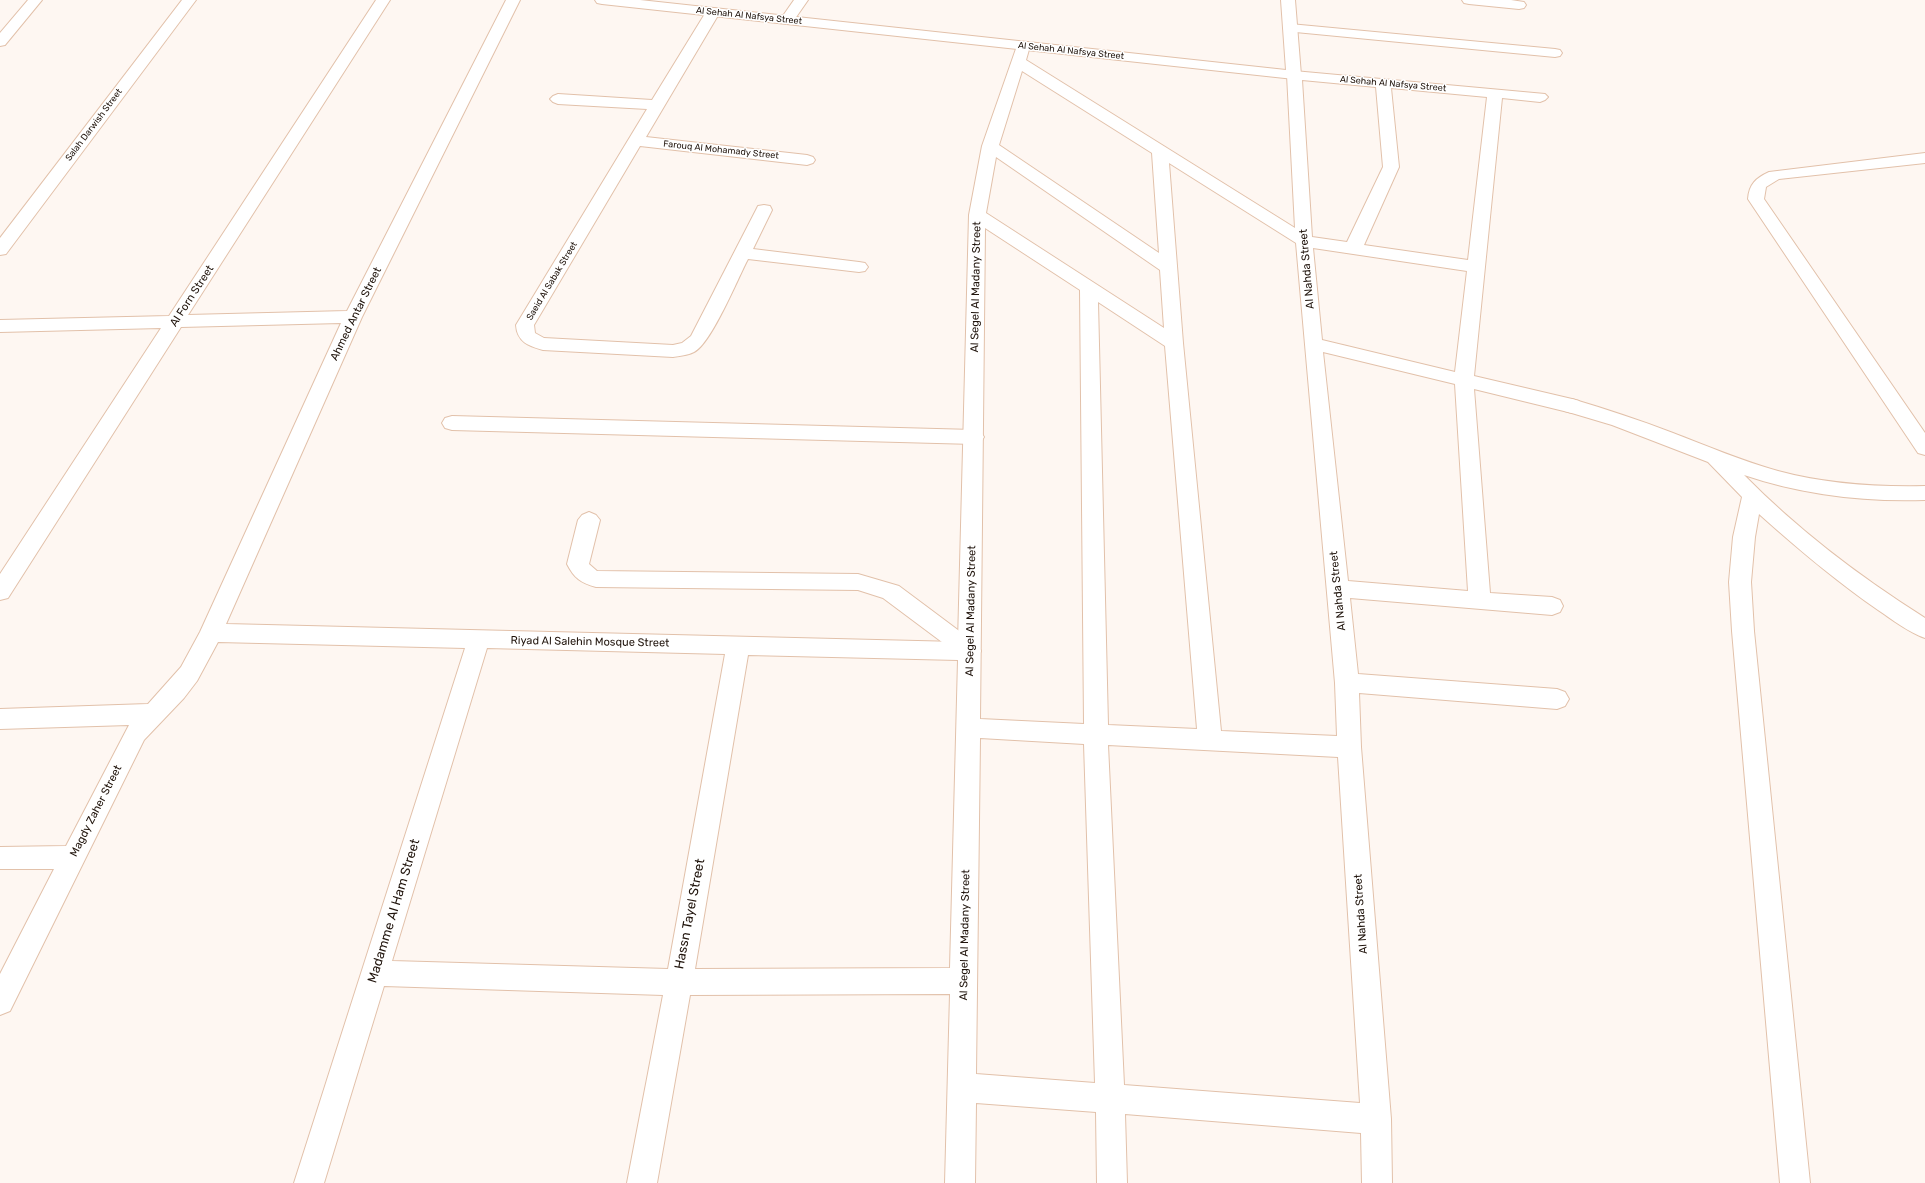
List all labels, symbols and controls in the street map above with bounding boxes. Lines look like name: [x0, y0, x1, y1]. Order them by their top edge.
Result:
street label: Al Sehah Al Nafsya Street: [695, 5, 803, 27]
street label: Al Sehah Al Nafsya Street: [1017, 40, 1125, 62]
street label: Al Sehah Al Nafsya Street: [1339, 74, 1447, 94]
street label: Salah Darwish Street: [63, 87, 125, 163]
street label: Farouq Al Mohamady Street: [663, 139, 779, 161]
street label: Al Segel Al Madany Street: [968, 221, 984, 353]
street label: Al Nahda Street: [1297, 228, 1317, 310]
street label: Saeid Al Sabak Street: [524, 240, 580, 322]
street label: Al Forn Street: [167, 263, 217, 329]
street label: Ahmed Antar Street: [328, 265, 384, 363]
street label: Al Segel Al Madany Street: [963, 545, 979, 677]
street label: Al Nahda Street: [1327, 550, 1349, 632]
street label: Riyad Al Salehin Mosque Street: [511, 634, 669, 650]
street label: Magdy Zaher Street: [67, 763, 125, 859]
street label: Madamme Al Ham Street: [365, 837, 423, 985]
street label: Hassn Tayel Street: [672, 857, 708, 971]
street label: Al Segel Al Madany Street: [957, 869, 973, 1001]
street label: Al Nahda Street: [1352, 874, 1370, 954]

